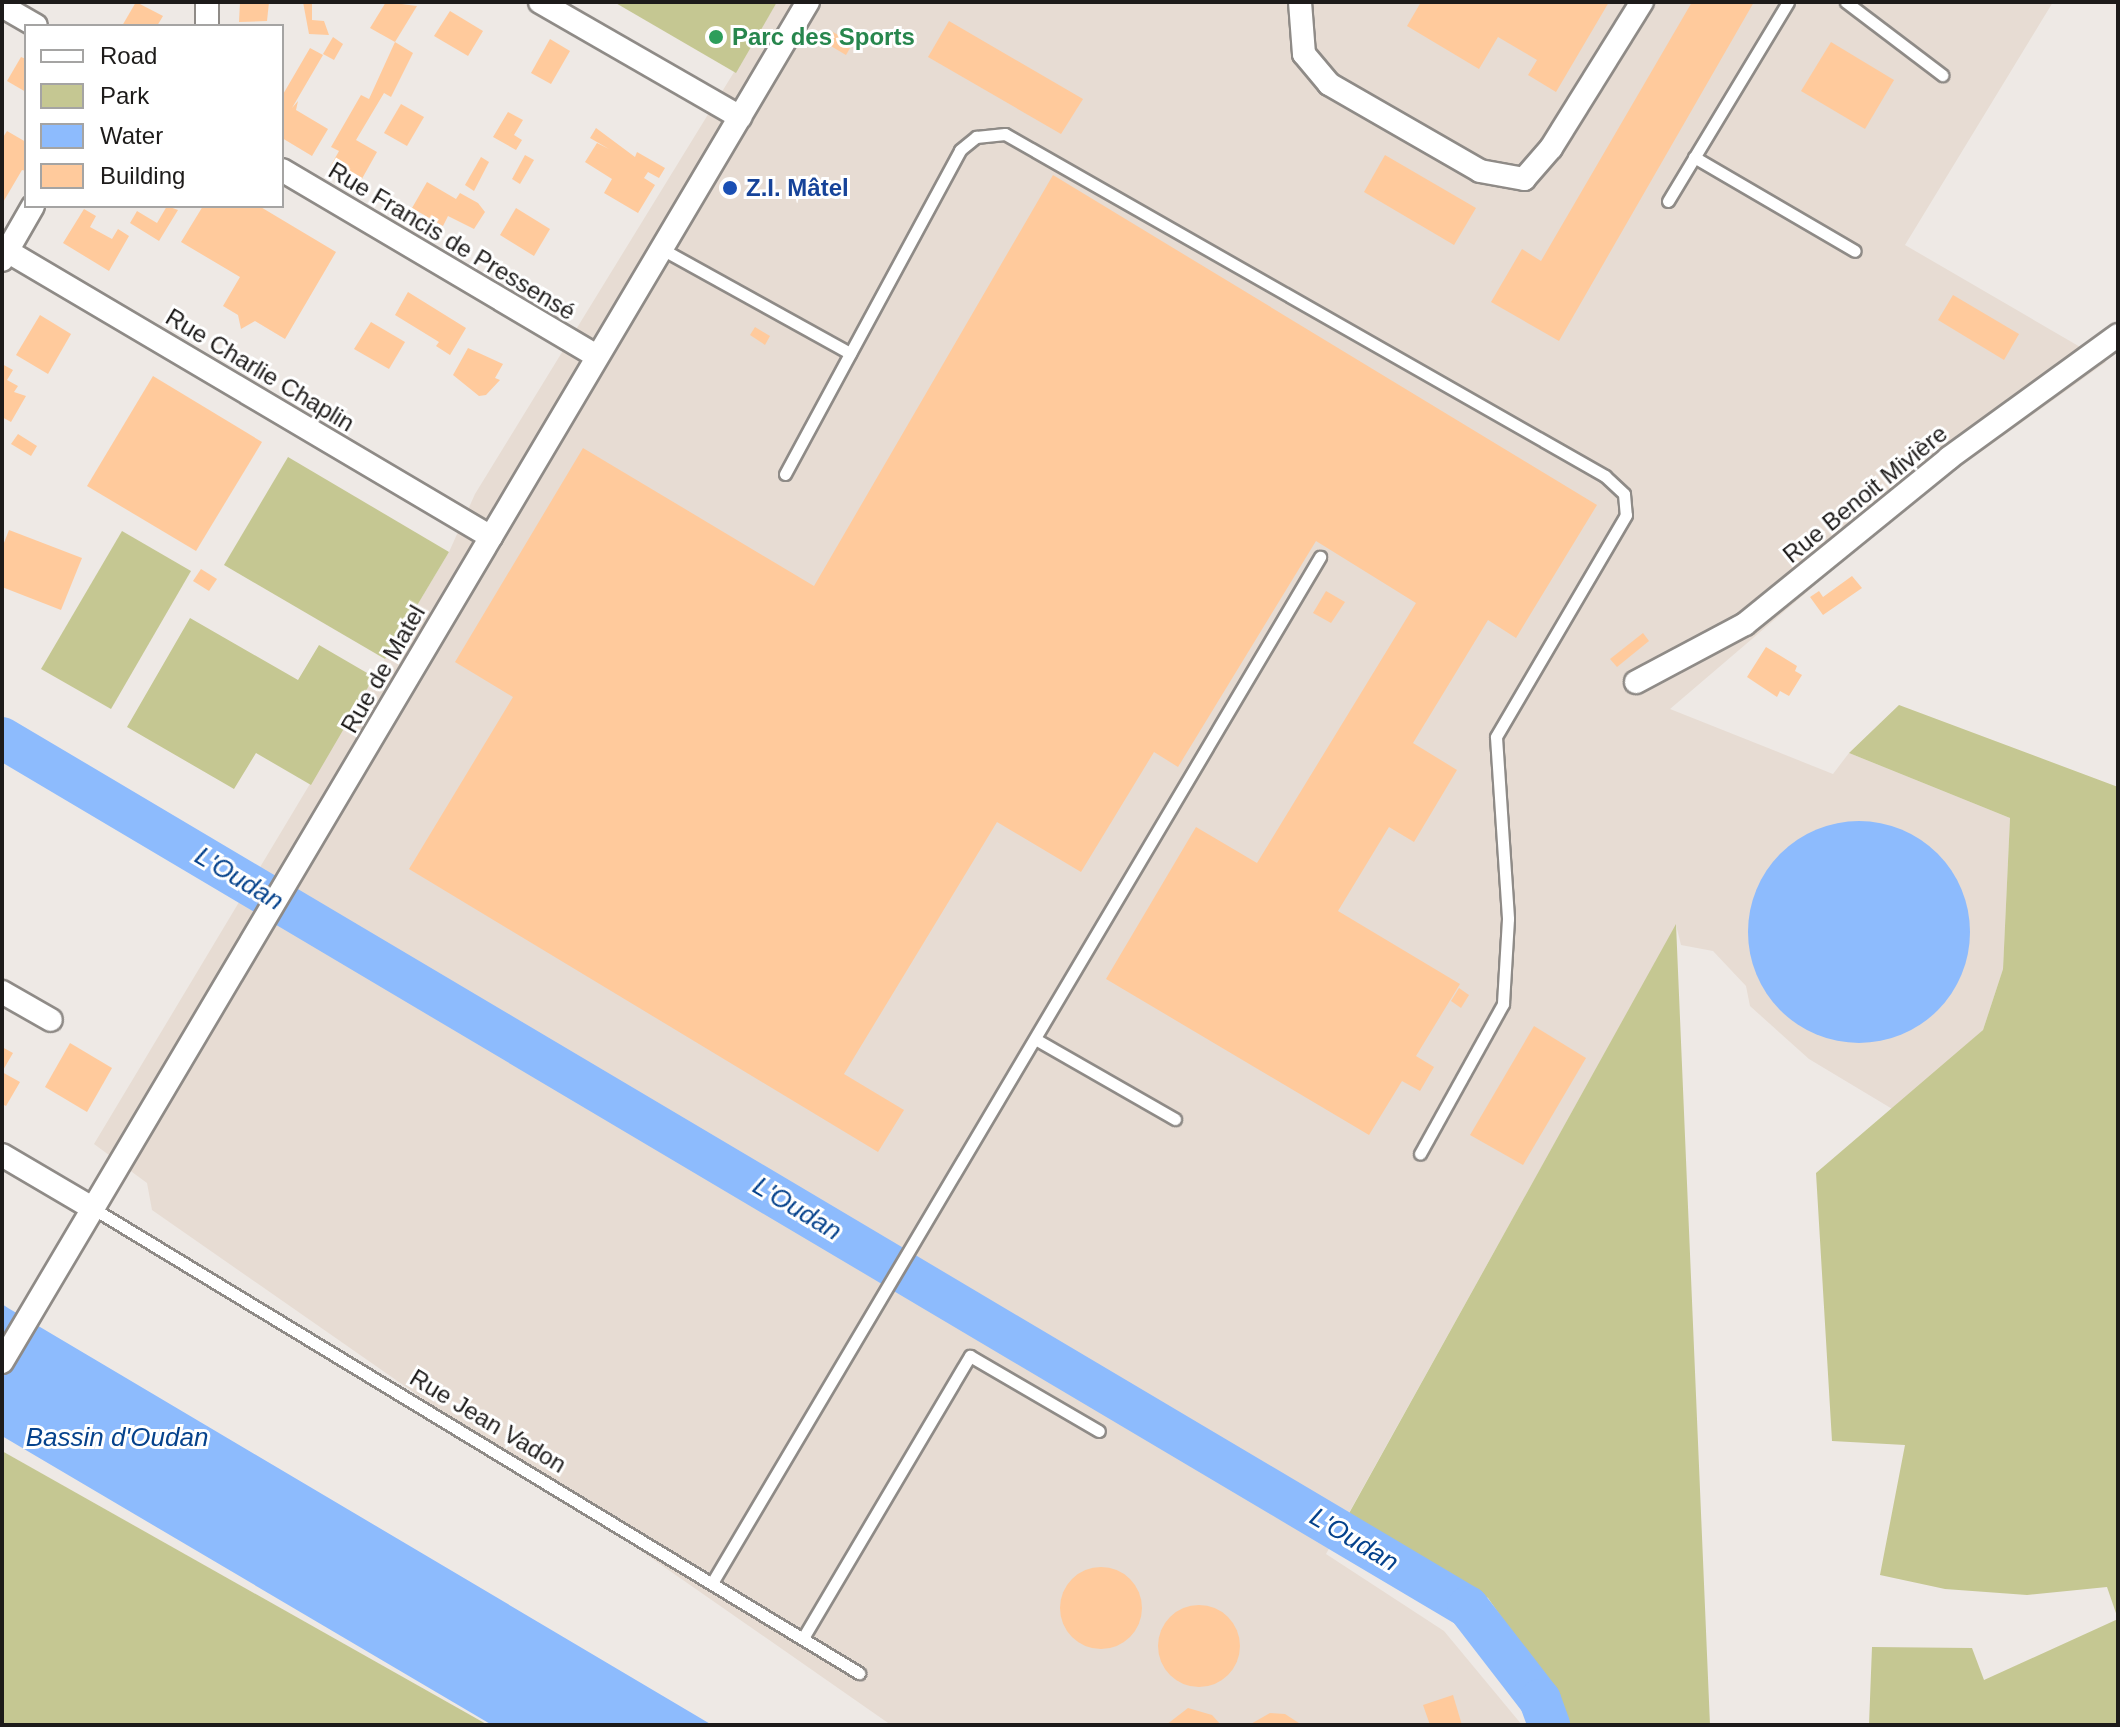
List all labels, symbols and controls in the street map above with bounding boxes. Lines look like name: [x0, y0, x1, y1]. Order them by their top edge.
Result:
place label: Parc des Sports: [732, 23, 915, 51]
legend: [24, 24, 284, 208]
marker: Parc des Sports: [707, 28, 725, 46]
text: Road: [100, 42, 157, 69]
text: Park: [100, 82, 149, 109]
text: Water: [100, 122, 163, 149]
street label: Rue Francis de Pressensé: [323, 156, 581, 326]
text: Building: [100, 162, 185, 189]
place label: Z.I. Mâtel: [746, 174, 849, 202]
marker: Z.I. Mâtel: [721, 179, 739, 197]
street label: Rue Charlie Chaplin: [161, 302, 359, 438]
street label: Rue Benoit Mivière: [1777, 419, 1953, 569]
street label: Rue de Matel: [335, 600, 431, 738]
water label: L'Oudan: [189, 841, 289, 917]
water label: L'Oudan: [747, 1171, 847, 1247]
street label: Rue Jean Vadon: [405, 1363, 571, 1479]
water label: Bassin d'Oudan: [26, 1422, 208, 1454]
water label: L'Oudan: [1304, 1502, 1404, 1578]

